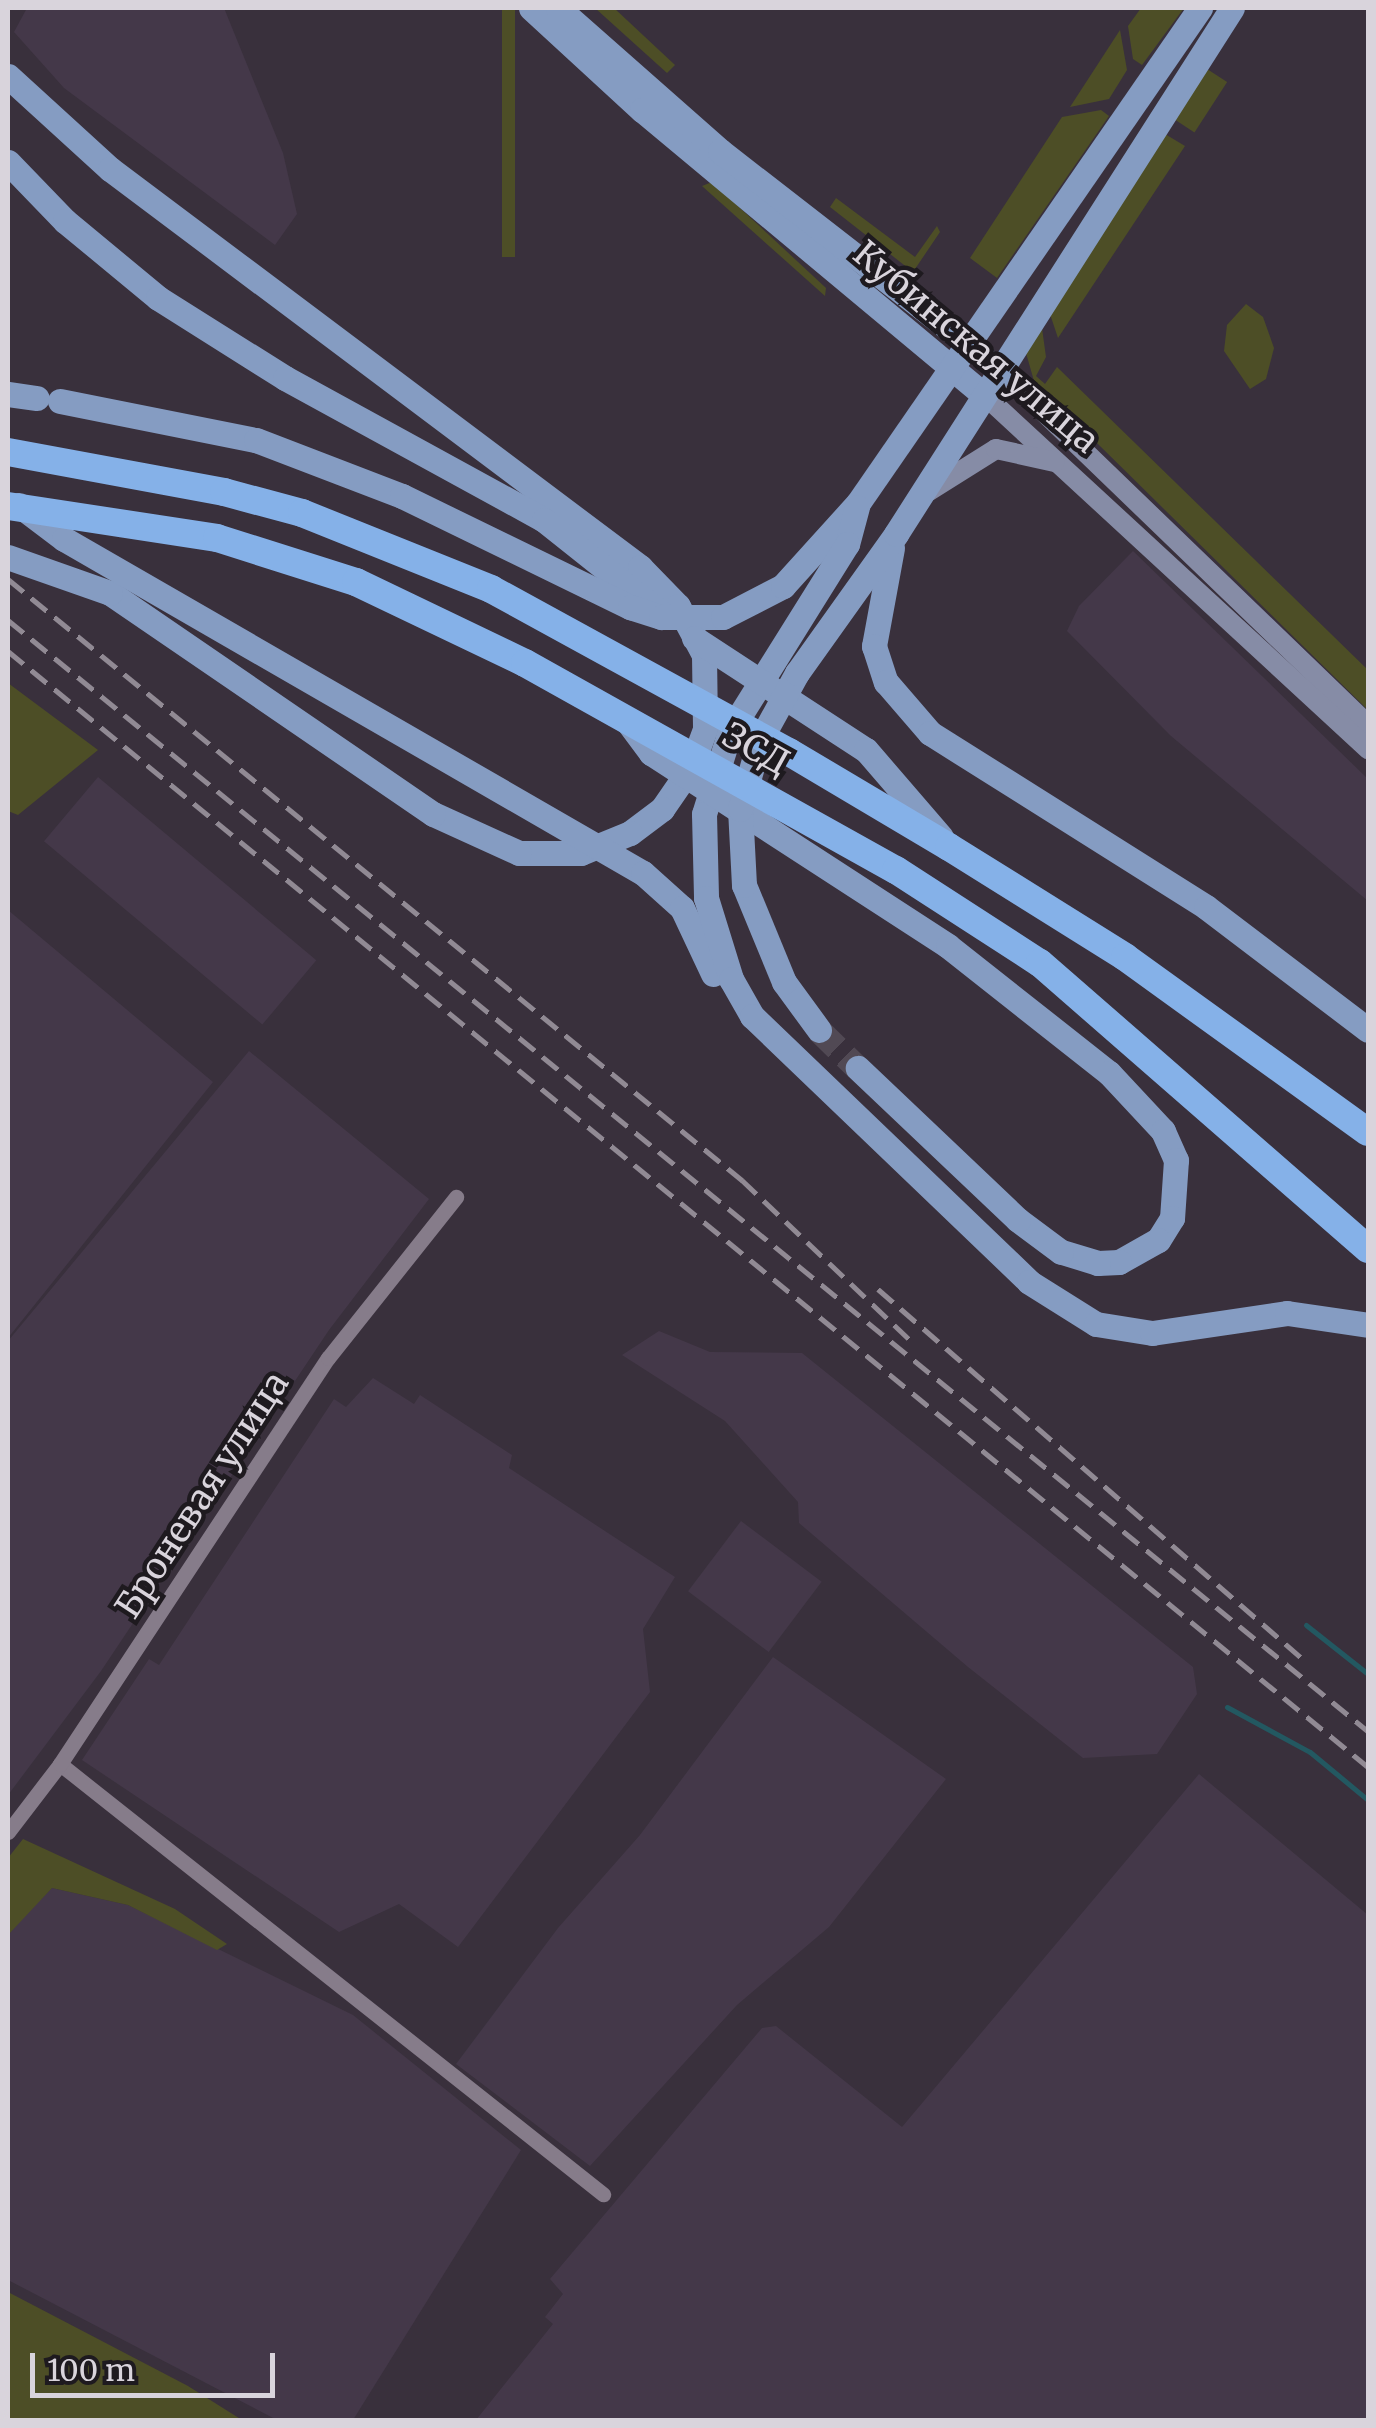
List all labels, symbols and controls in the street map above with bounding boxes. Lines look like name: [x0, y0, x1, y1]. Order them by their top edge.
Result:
street label: Кубинская улица: [845, 232, 1107, 462]
street label: ЗСД: [716, 714, 796, 784]
street label: Броневая улица: [107, 1364, 297, 1626]
scale bar: [35, 2333, 280, 2395]
text: 100 m: [47, 2351, 135, 2389]

